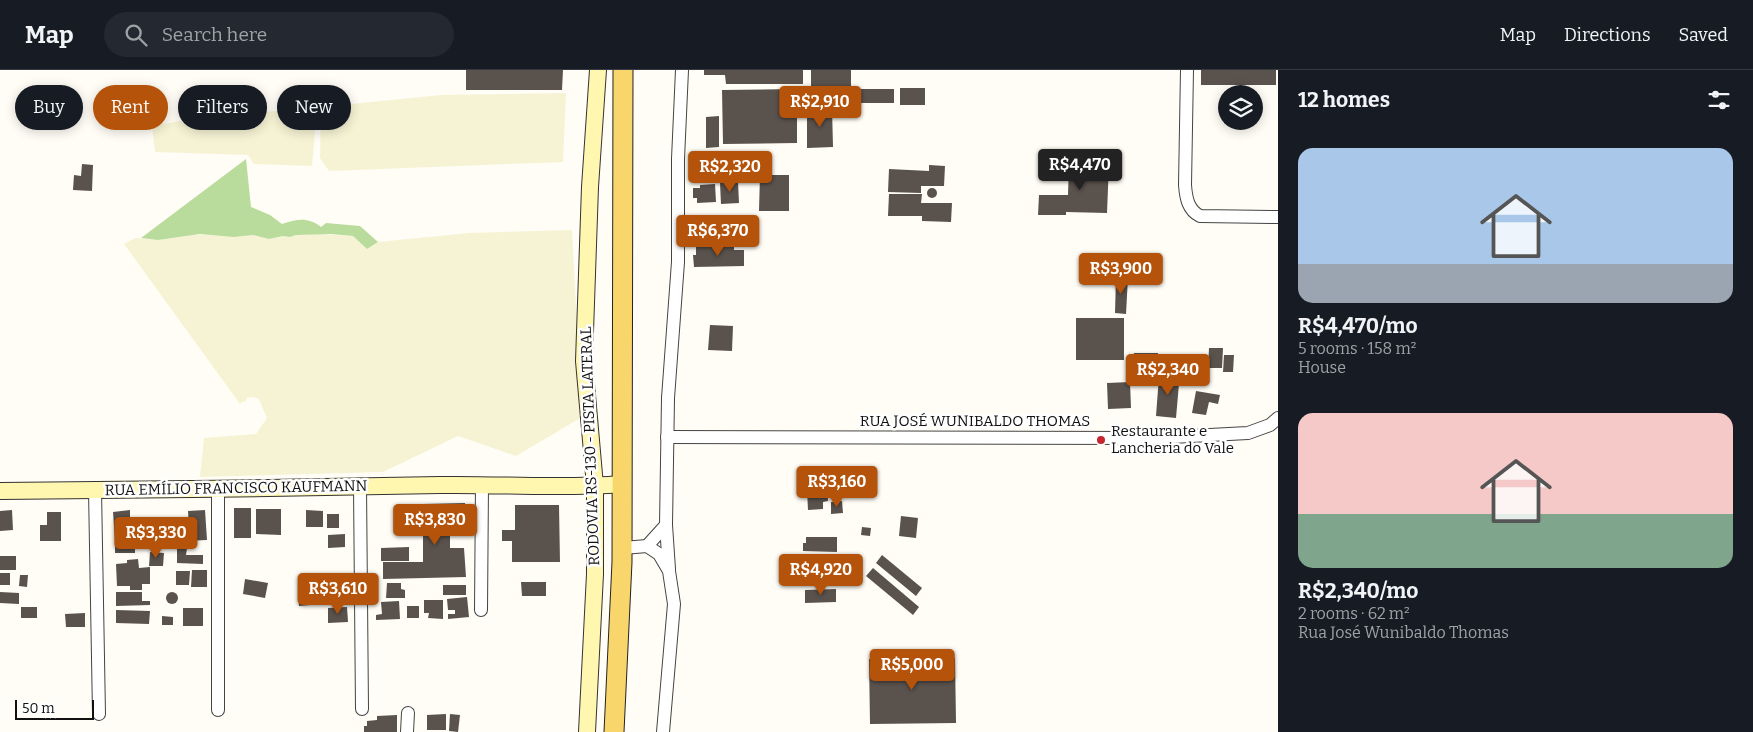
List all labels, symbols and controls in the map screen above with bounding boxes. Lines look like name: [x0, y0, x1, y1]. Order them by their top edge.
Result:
search box: [104, 12, 454, 57]
text: Map: [25, 21, 74, 49]
icon: search: [122, 21, 150, 49]
text: Search here: [162, 23, 267, 46]
text: Map: [1500, 24, 1536, 46]
text: Directions: [1564, 24, 1651, 46]
text: Saved: [1679, 24, 1728, 46]
chip: Buy: [15, 85, 83, 130]
chip: Rent: [93, 85, 168, 130]
chip: Filters: [178, 85, 267, 130]
chip: New: [277, 85, 351, 130]
pin: R$2,910: [774, 85, 866, 128]
map controls: [1218, 85, 1263, 130]
button: layers: [1218, 85, 1263, 130]
icon: filters: [1705, 86, 1733, 114]
text: 12 homes: [1298, 87, 1390, 113]
text: R$2,910: [790, 92, 850, 111]
pin: R$4,470: [1034, 148, 1126, 191]
pin: R$2,320: [684, 150, 776, 193]
text: R$4,470: [1049, 155, 1111, 174]
text: R$2,320: [699, 157, 761, 176]
icon: home: [1471, 181, 1561, 271]
pin: R$6,370: [672, 214, 764, 257]
text: R$6,370: [687, 221, 749, 240]
pin: R$3,900: [1075, 252, 1167, 295]
text: R$3,900: [1090, 259, 1152, 278]
text: R$4,470/mo: [1298, 313, 1418, 339]
street label: RODOVIA RS-130 - PISTA LATERAL: [577, 326, 603, 566]
text: 5 rooms · 158 m²: [1298, 339, 1416, 358]
pin: R$2,340: [1122, 354, 1214, 396]
text: House: [1298, 358, 1346, 377]
text: R$2,340: [1137, 360, 1199, 379]
street label: RUA JOSÉ WUNIBALDO THOMAS: [860, 412, 1090, 430]
place label: Restaurante e Lancheria do Vale: [1111, 422, 1234, 457]
marker: Restaurante e Lancheria do Vale: [1095, 434, 1107, 446]
icon: home: [1471, 446, 1561, 536]
pin: R$3,160: [791, 466, 883, 508]
text: R$3,160: [807, 472, 867, 491]
street label: RUA EMÍLIO FRANCISCO KAUFMANN: [105, 477, 368, 499]
pin: R$3,830: [389, 504, 481, 546]
text: R$3,830: [404, 510, 466, 529]
pin: R$3,330: [110, 516, 202, 559]
text: R$3,330: [125, 523, 187, 542]
pin: R$4,920: [775, 554, 867, 596]
text: R$4,920: [790, 560, 852, 579]
pin: R$3,610: [292, 572, 384, 615]
text: R$2,340/mo: [1298, 578, 1418, 604]
text: R$3,610: [309, 579, 367, 598]
text: 2 rooms · 62 m²: [1298, 604, 1410, 623]
text: Rua José Wunibaldo Thomas: [1298, 623, 1509, 642]
pin: R$5,000: [866, 648, 958, 691]
text: R$5,000: [881, 655, 943, 674]
scale bar: [15, 697, 94, 720]
text: 50 m: [22, 700, 55, 717]

